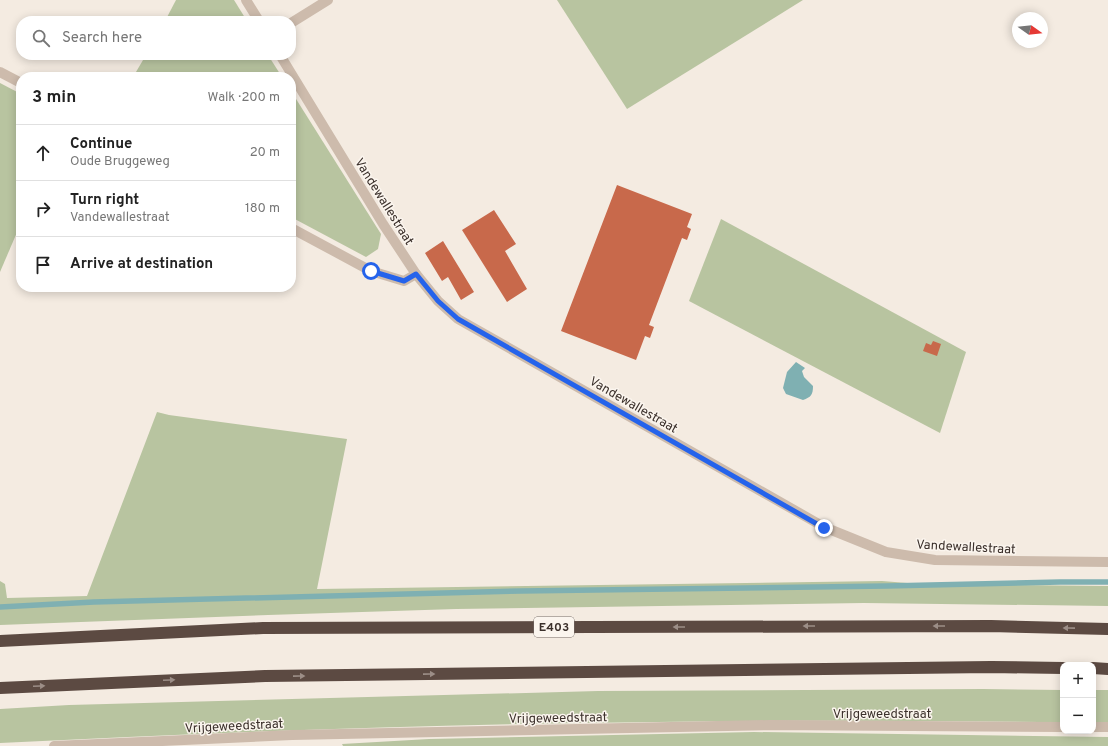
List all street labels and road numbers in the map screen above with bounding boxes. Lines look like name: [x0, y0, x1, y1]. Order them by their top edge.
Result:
street label: Vandewallestraat: [350, 156, 417, 249]
street label: Vandewallestraat: [586, 374, 680, 438]
street label: Vandewallestraat: [916, 537, 1016, 559]
road number: E403: [534, 617, 574, 637]
street label: Vrijgeweedstraat: [833, 707, 931, 723]
street label: Vrijgeweedstraat: [509, 710, 608, 728]
street label: Vrijgeweedstraat: [184, 716, 284, 738]

